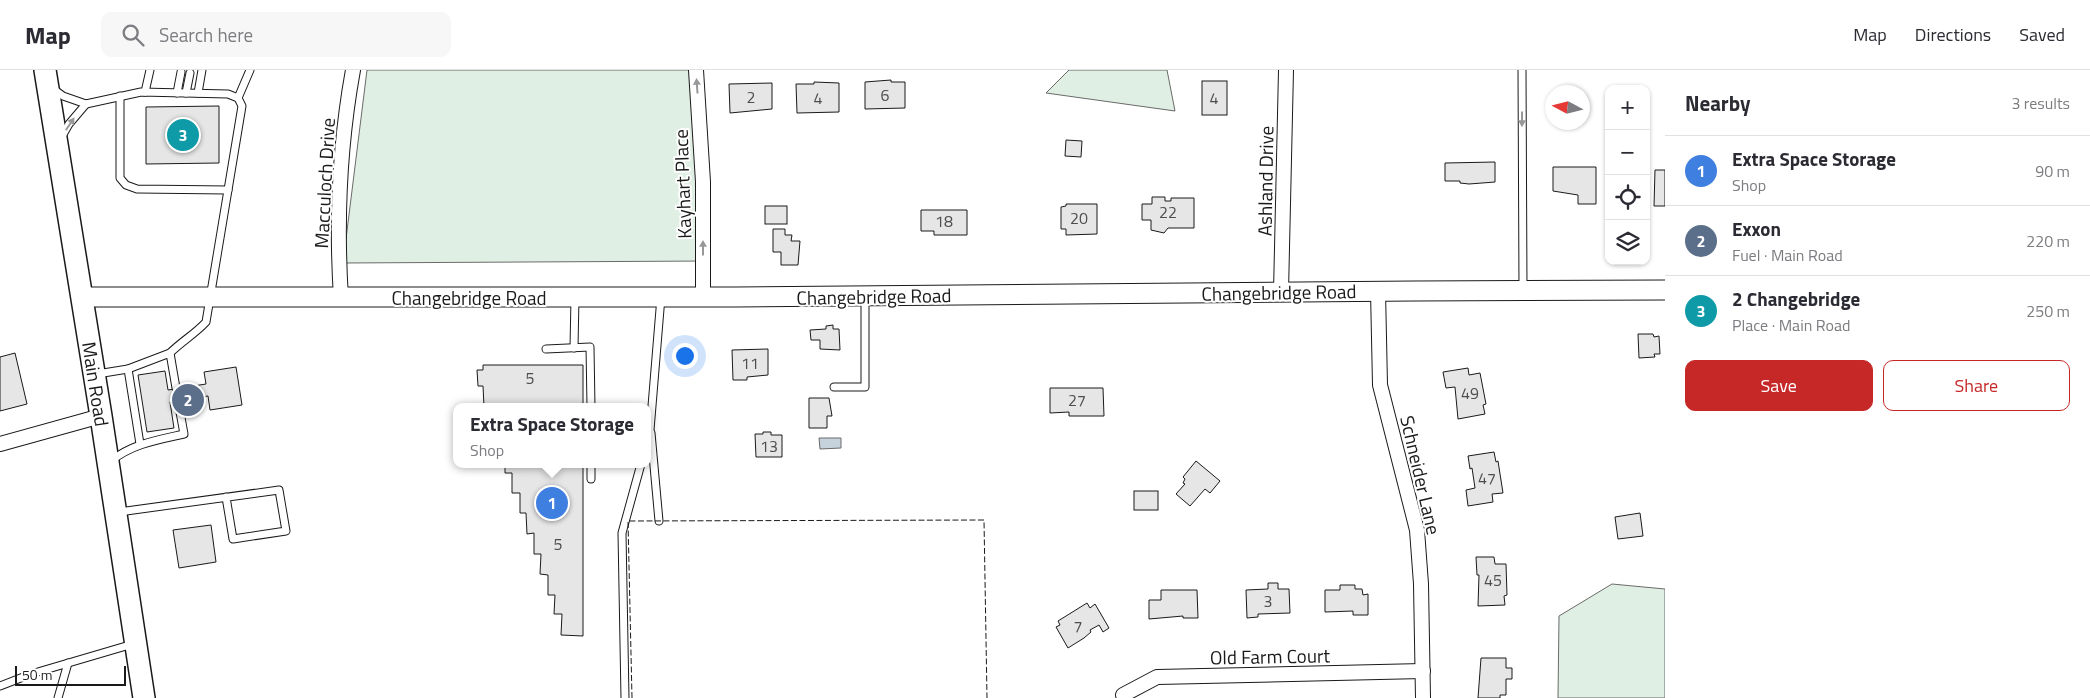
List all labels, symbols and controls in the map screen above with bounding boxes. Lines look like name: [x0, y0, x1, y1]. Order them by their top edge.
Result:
search box: [101, 12, 451, 57]
text: Map: [25, 17, 71, 53]
text: Search here: [159, 20, 253, 49]
icon: search: [119, 21, 147, 49]
text: Map: [1853, 21, 1887, 48]
text: Directions: [1915, 21, 1991, 48]
text: Saved: [2019, 21, 2065, 48]
one-way arrow: [692, 77, 700, 93]
house number: 6: [881, 83, 890, 107]
house number: 2: [747, 85, 755, 109]
north arrow: [1545, 85, 1590, 130]
map controls: [1605, 85, 1650, 265]
button: +: [1605, 85, 1650, 130]
house number: 4: [814, 86, 823, 110]
house number: 4: [1210, 86, 1219, 110]
text: Nearby: [1685, 87, 1750, 119]
text: 3 results: [2011, 91, 2070, 115]
one-way arrow: [1518, 111, 1526, 127]
pin: 3: [167, 116, 199, 154]
one-way arrow: [65, 117, 75, 130]
street label: Macculoch Drive: [306, 117, 342, 249]
street label: Ashland Drive: [1250, 126, 1280, 236]
street label: Kayhart Place: [666, 129, 698, 239]
button: −: [1605, 130, 1650, 175]
text: Extra Space Storage: [1732, 144, 1896, 173]
text: 1: [1697, 159, 1705, 183]
text: 90 m: [2035, 159, 2070, 183]
text: Shop: [1732, 173, 1766, 197]
button: locate: [1605, 175, 1650, 220]
house number: 22: [1159, 200, 1177, 224]
house number: 20: [1070, 206, 1088, 230]
house number: 18: [935, 209, 953, 233]
text: Exxon: [1732, 214, 1781, 243]
button: layers: [1605, 220, 1650, 265]
text: 2: [1697, 229, 1705, 253]
text: 220 m: [2026, 229, 2070, 253]
one-way arrow: [699, 240, 707, 256]
text: Fuel · Main Road: [1732, 243, 1843, 267]
street label: Changebridge Road: [1201, 276, 1357, 308]
street label: Changebridge Road: [796, 280, 952, 312]
street label: Changebridge Road: [391, 283, 547, 312]
text: 2 Changebridge: [1732, 284, 1860, 313]
text: 3: [1697, 299, 1705, 323]
text: 250 m: [2026, 299, 2070, 323]
text: Place · Main Road: [1732, 313, 1850, 337]
street label: Main Road: [75, 340, 117, 428]
your location: [672, 343, 698, 369]
house number: 11: [741, 351, 759, 375]
button: Save: [1685, 360, 1873, 411]
button: Share: [1883, 360, 2070, 411]
house number: 5: [526, 366, 535, 390]
pin: 2: [172, 381, 204, 419]
house number: 49: [1461, 381, 1479, 405]
house number: 27: [1068, 388, 1086, 412]
popup: [453, 403, 651, 468]
text: Extra Space Storage: [470, 409, 634, 438]
street label: Schneider Lane: [1393, 413, 1449, 537]
house number: 13: [760, 434, 778, 458]
text: Shop: [470, 438, 504, 462]
house number: 47: [1478, 466, 1496, 490]
pin: 1: [536, 484, 568, 522]
house number: 5: [554, 532, 563, 556]
house number: 45: [1484, 568, 1502, 592]
house number: 3: [1264, 589, 1272, 613]
house number: 7: [1074, 614, 1082, 638]
street label: Old Farm Court: [1210, 640, 1331, 672]
scale bar: [15, 663, 126, 686]
text: 50 m: [22, 664, 52, 685]

